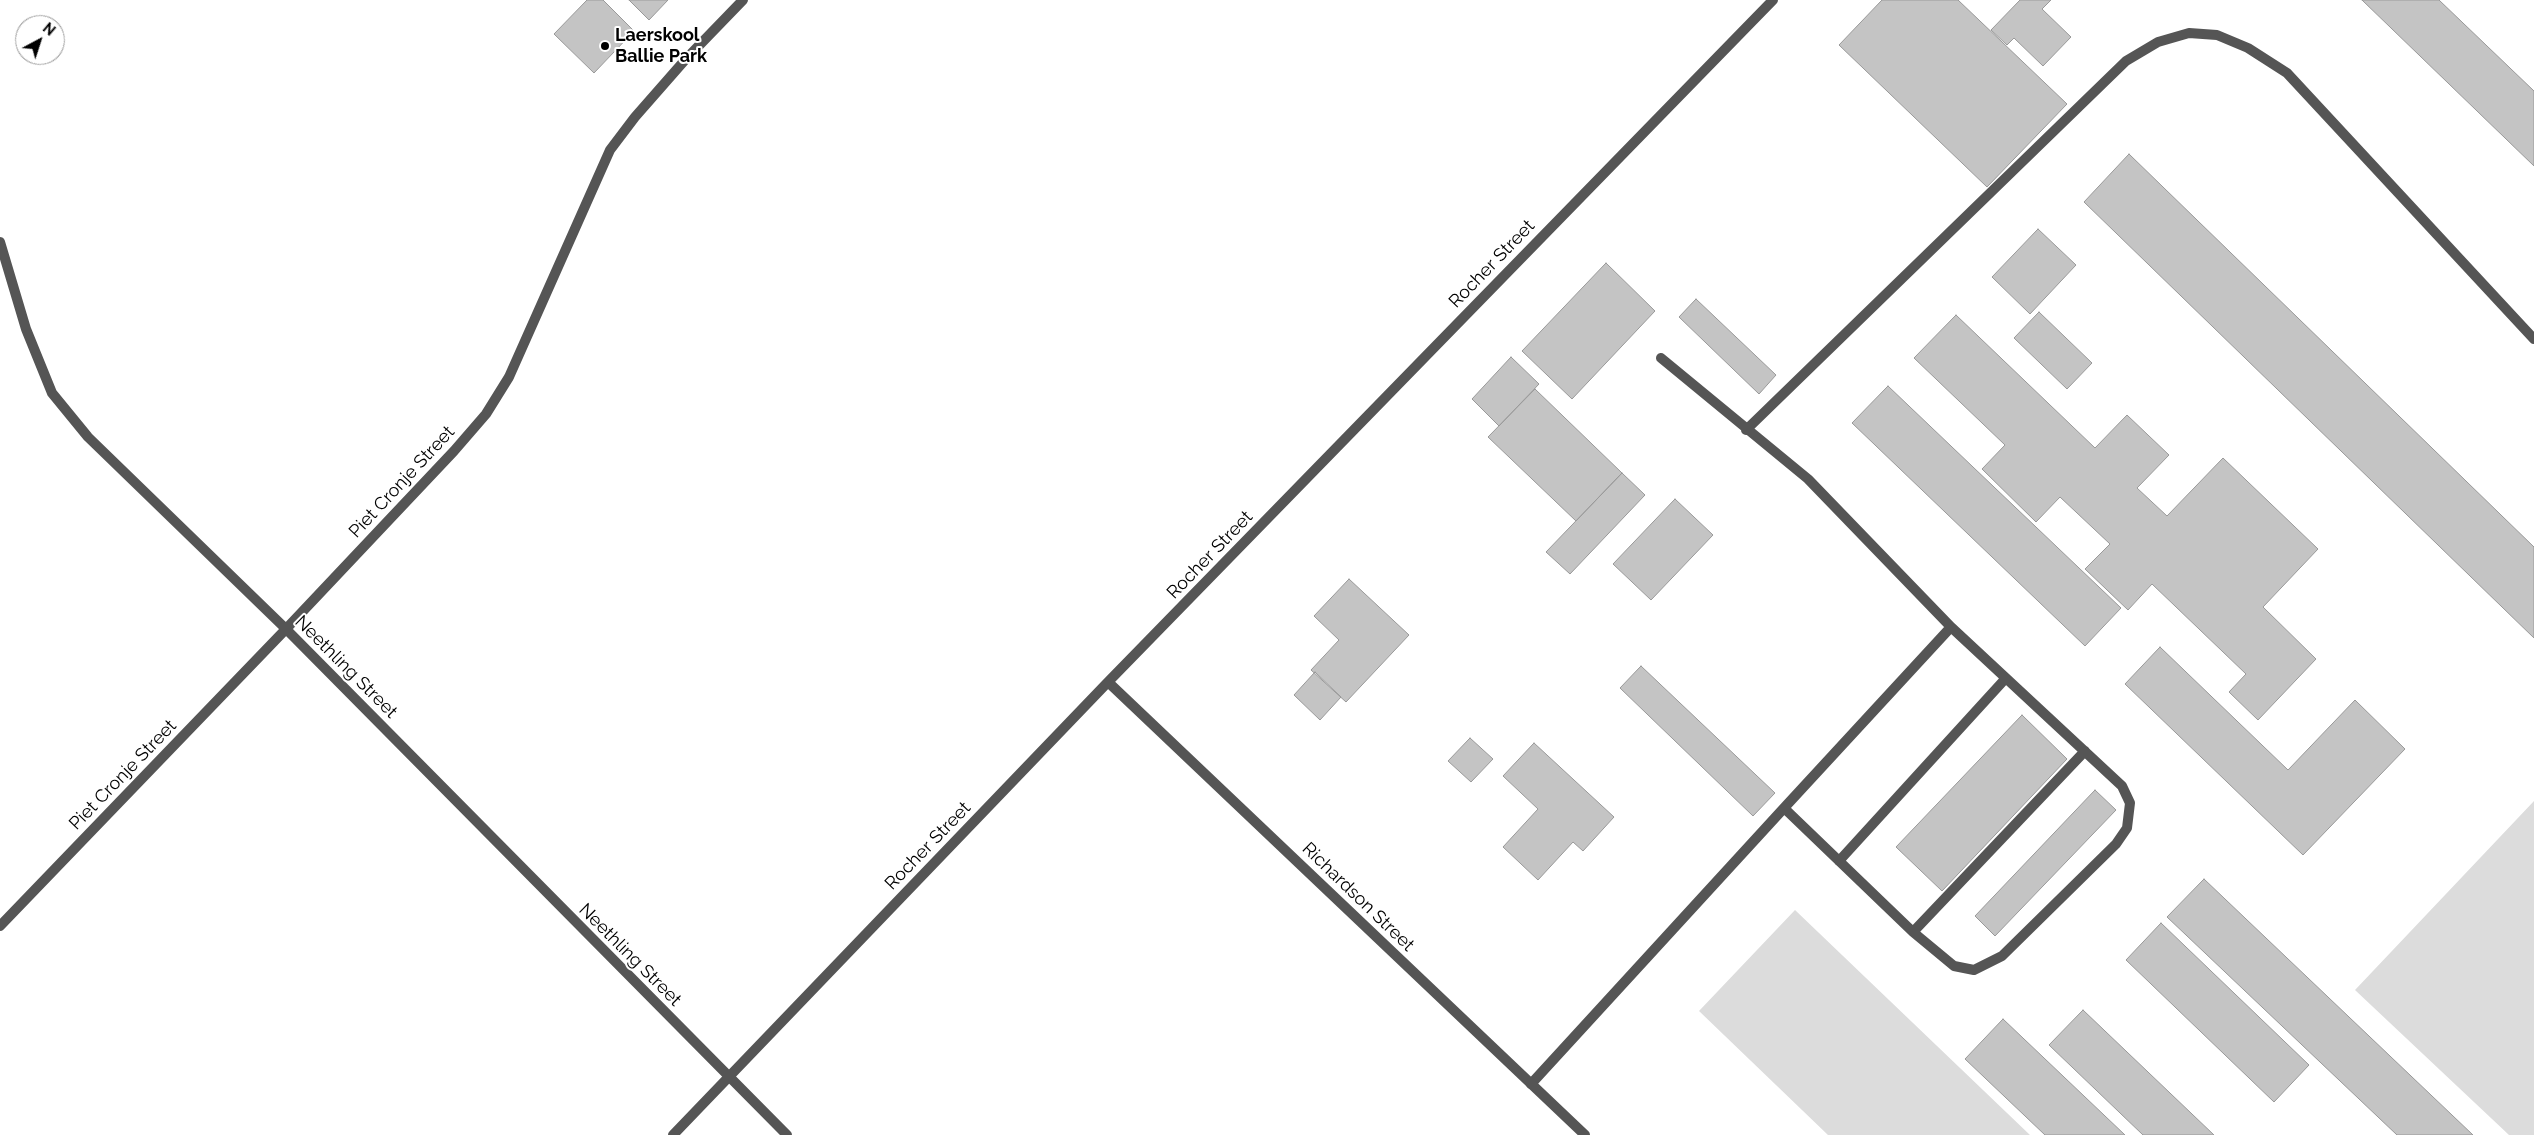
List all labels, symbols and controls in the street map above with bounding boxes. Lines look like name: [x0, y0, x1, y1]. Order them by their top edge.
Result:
north arrow: [15, 15, 65, 65]
text: N: [40, 20, 58, 39]
place label: Laerskool Ballie Park: [615, 25, 707, 68]
marker: Laerskool Ballie Park: [599, 40, 611, 52]
street label: Rocher Street: [1445, 216, 1539, 312]
street label: Piet Cronje Street: [345, 422, 459, 542]
street label: Rocher Street: [1163, 507, 1257, 603]
street label: Neethling Street: [290, 611, 402, 723]
street label: Piet Cronje Street: [65, 715, 181, 835]
street label: Rocher Street: [881, 798, 975, 894]
street label: Richardson Street: [1297, 838, 1419, 956]
street label: Neethling Street: [574, 899, 686, 1011]

